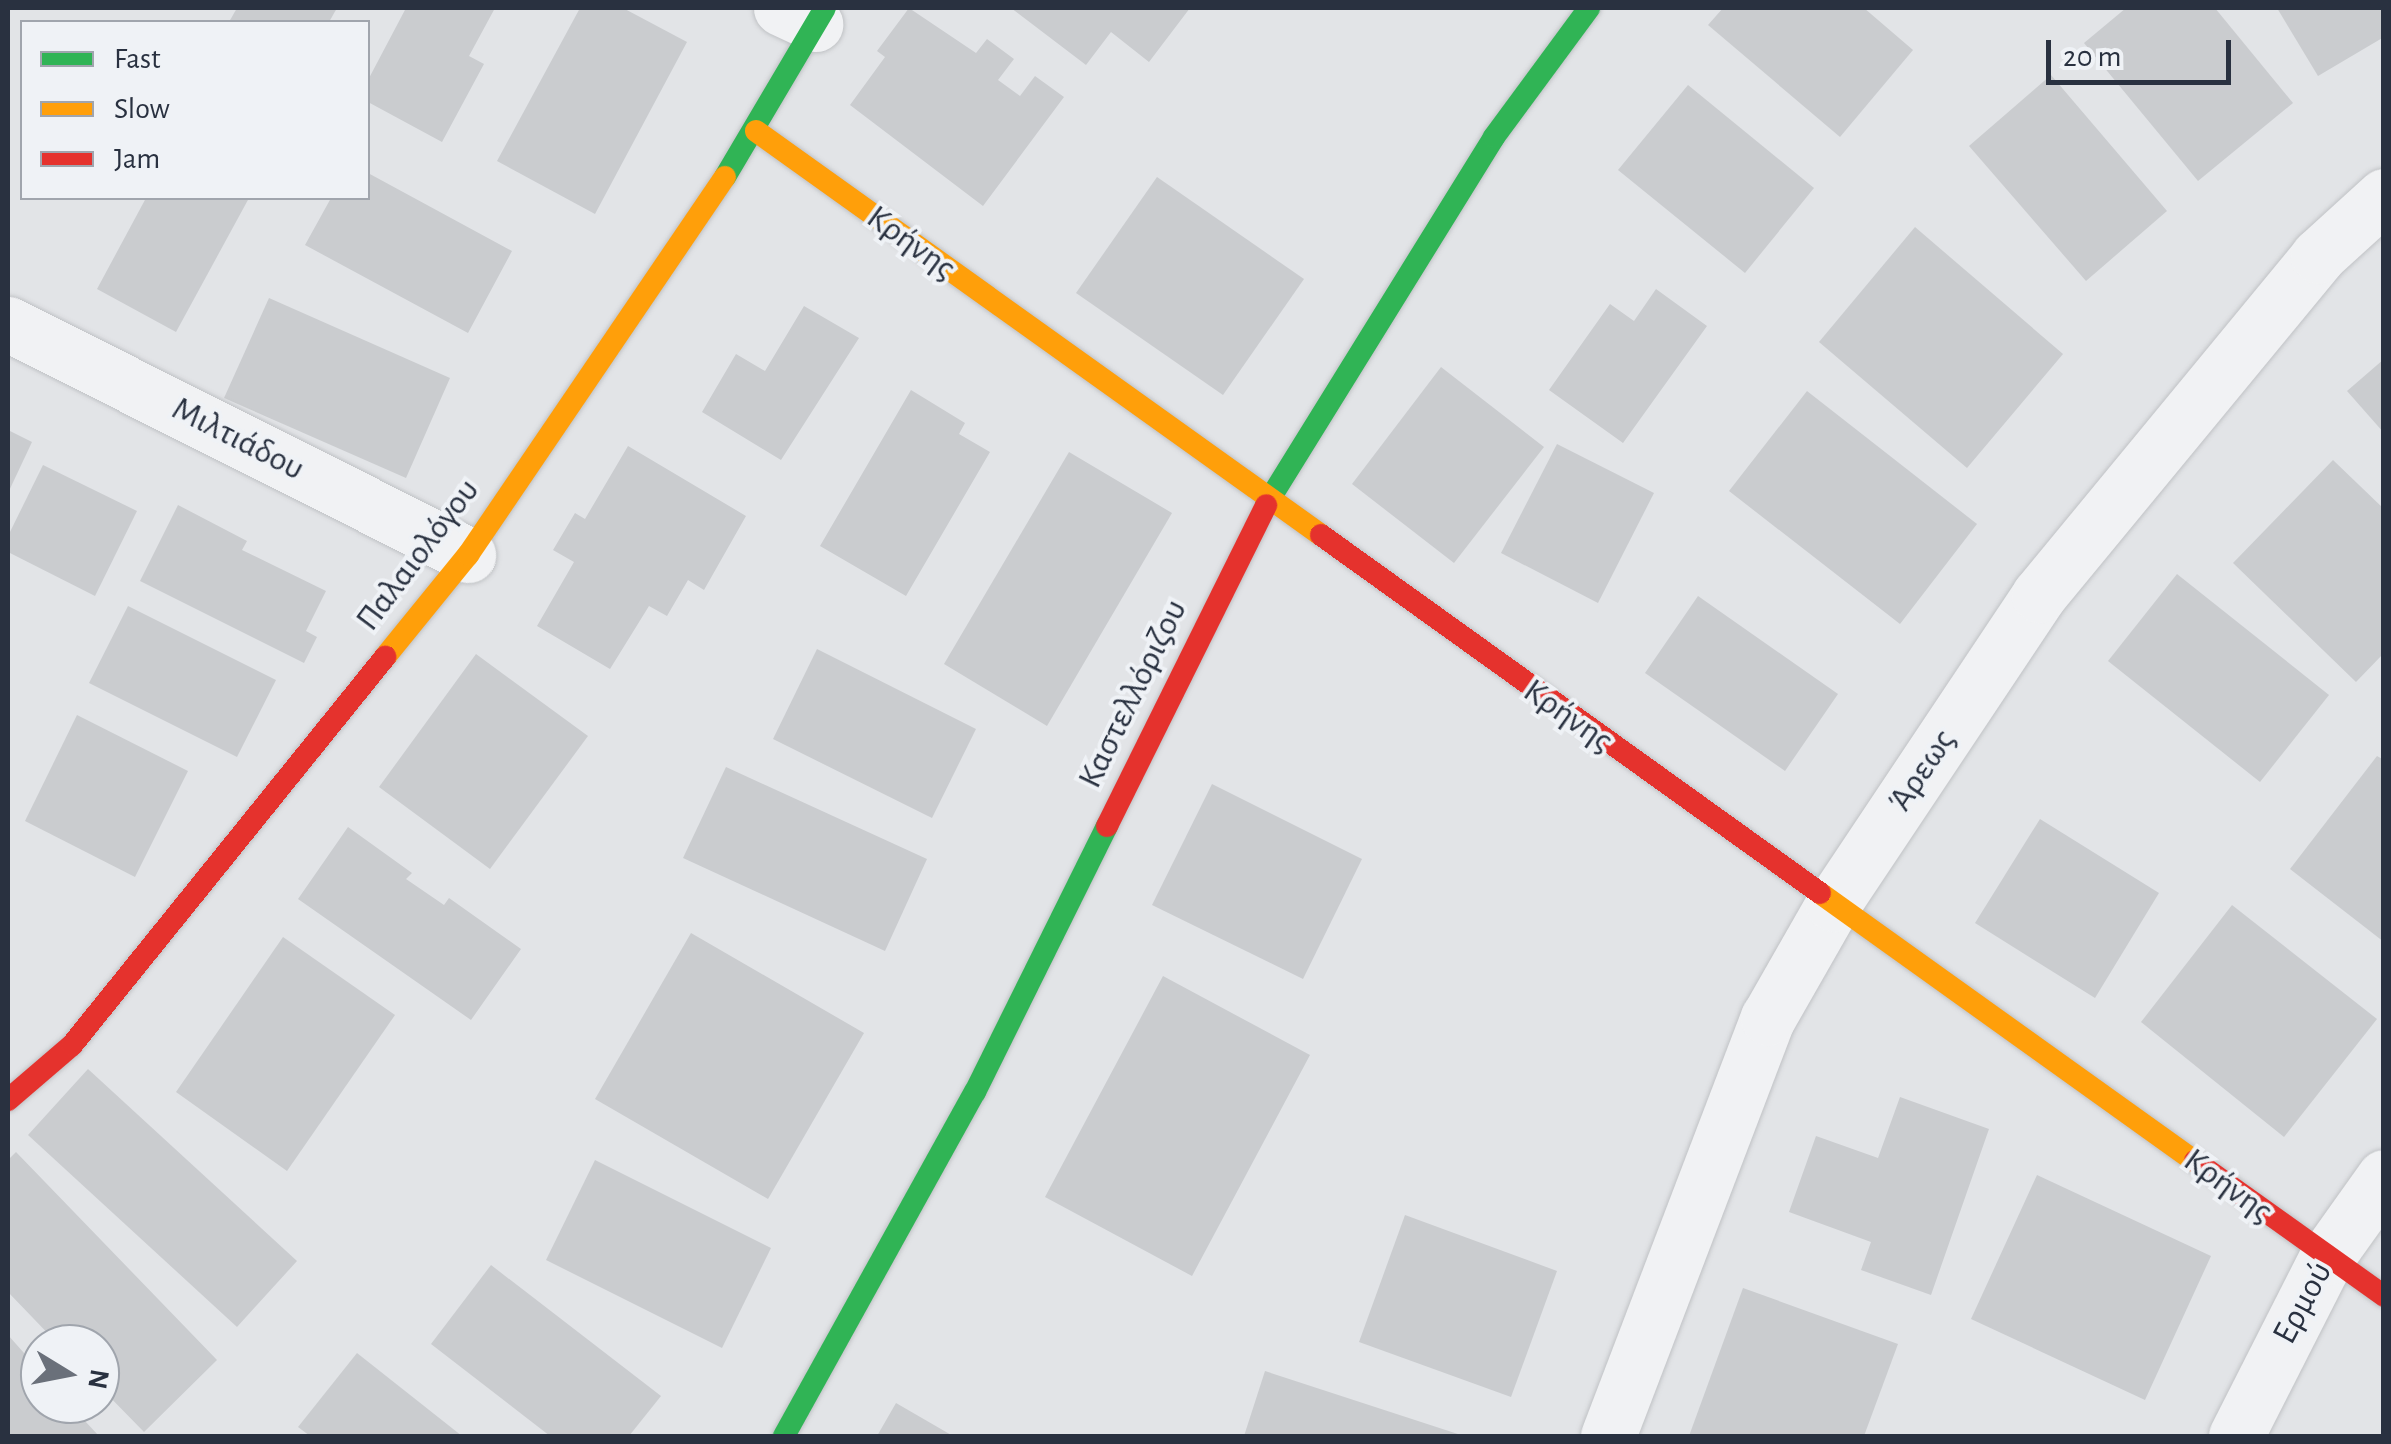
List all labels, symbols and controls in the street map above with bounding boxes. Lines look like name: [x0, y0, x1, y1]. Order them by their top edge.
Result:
legend: [20, 20, 370, 200]
scale bar: [2051, 20, 2236, 82]
text: 20 m: [2063, 42, 2121, 72]
text: Fast: [114, 44, 161, 74]
text: Slow: [114, 94, 170, 124]
text: Jam: [114, 144, 160, 174]
street label: Κρήνης: [858, 197, 964, 289]
street label: Μιλτιάδου: [165, 388, 311, 490]
street label: Παλαιολόγου: [347, 471, 489, 639]
street label: Καστελλόριζου: [1069, 593, 1197, 795]
street label: Κρήνης: [1515, 670, 1621, 762]
street label: Άρεως: [1879, 722, 1965, 820]
street label: Κρήνης: [2175, 1140, 2281, 1232]
street label: Ερμού: [2264, 1255, 2342, 1351]
north arrow: [20, 1324, 120, 1424]
text: N: [82, 1367, 113, 1391]

